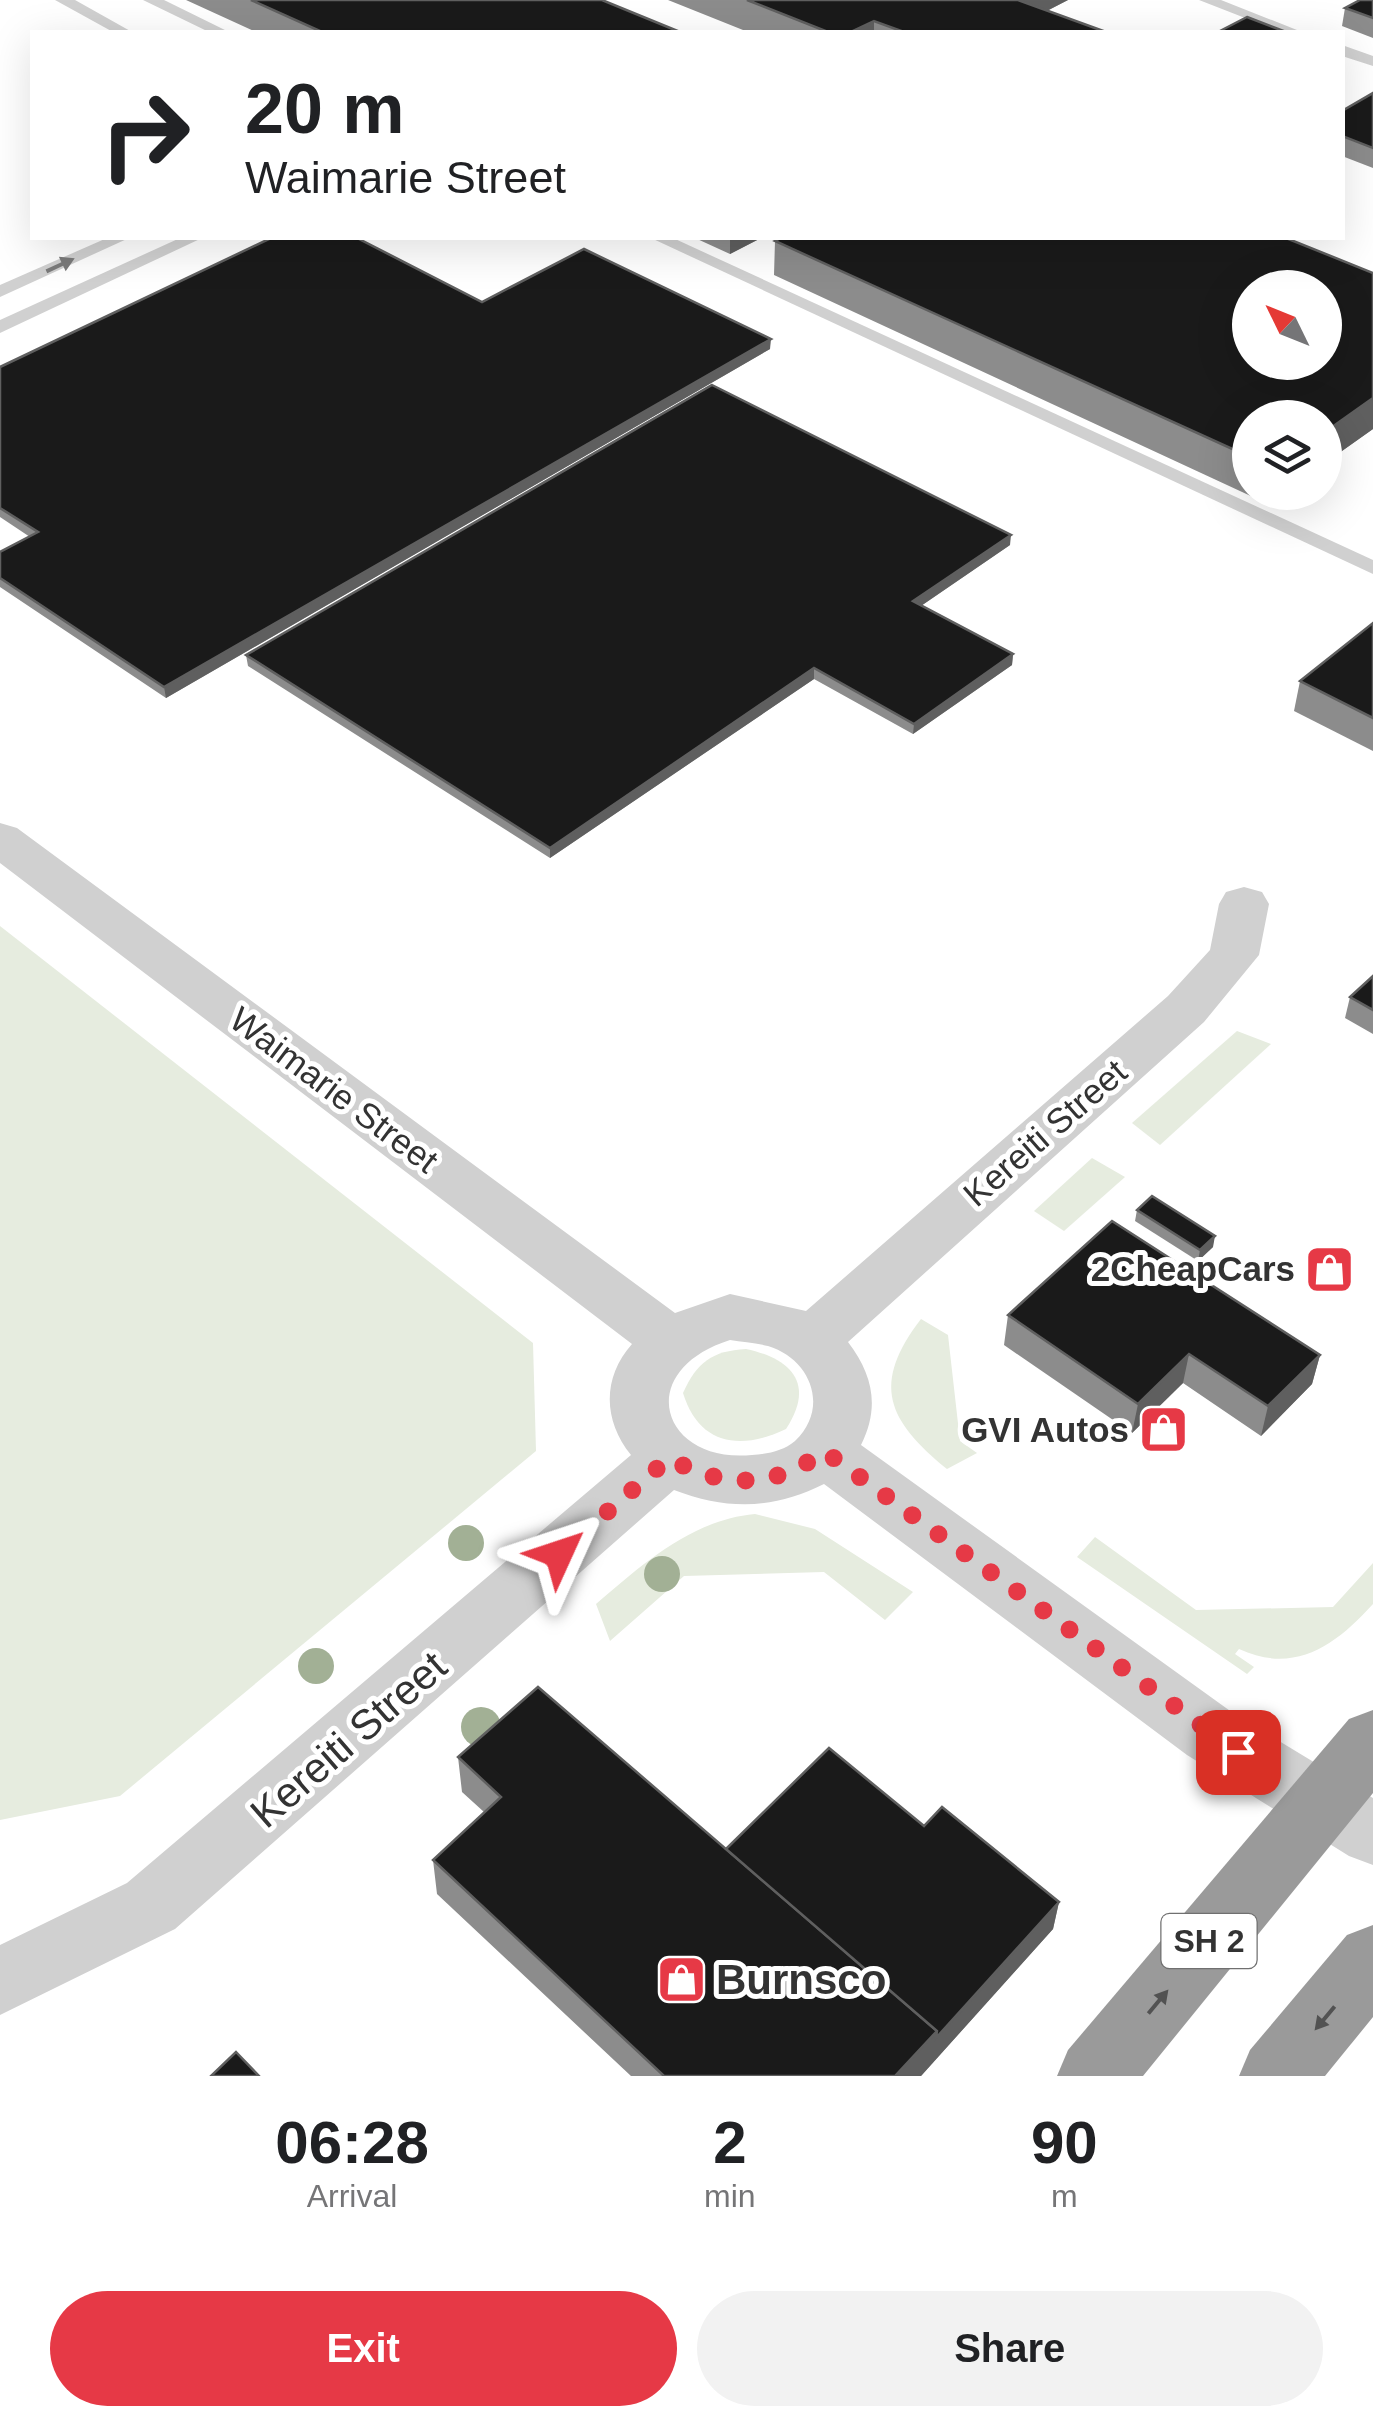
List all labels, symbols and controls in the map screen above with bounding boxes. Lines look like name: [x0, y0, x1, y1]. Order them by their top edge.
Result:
icon: right: [80, 70, 210, 200]
text: 20 m: [245, 70, 405, 148]
text: Waimarie Street: [245, 152, 566, 203]
one-way arrow: [45, 257, 75, 273]
north arrow: [1232, 270, 1342, 380]
map controls: [1232, 270, 1342, 510]
button: layers: [1232, 400, 1342, 510]
street label: Waimarie Street: [223, 999, 446, 1180]
street label: Kereiti Street: [956, 1051, 1134, 1214]
shop icon: 2CheapCars: [1304, 1243, 1356, 1295]
place label: 2CheapCars: [1091, 1249, 1295, 1288]
shop icon: GVI Autos: [1138, 1404, 1190, 1456]
place label: GVI Autos: [961, 1410, 1129, 1449]
position arrow: [507, 1502, 611, 1606]
street label: Kereiti Street: [241, 1642, 456, 1837]
pin: [1196, 1710, 1281, 1795]
icon: arrive: [1211, 1725, 1266, 1780]
road number: SH 2: [1162, 1914, 1256, 1968]
shop icon: Burnsco: [655, 1953, 707, 2005]
place label: Burnsco: [716, 1956, 886, 2003]
one-way arrow: [1147, 1989, 1169, 2014]
one-way arrow: [1315, 2005, 1336, 2030]
text: 06:28: [275, 2109, 429, 2176]
text: 2: [713, 2109, 747, 2176]
text: 90: [1031, 2109, 1098, 2176]
text: Arrival: [307, 2178, 397, 2214]
text: min: [704, 2178, 756, 2214]
text: m: [1051, 2178, 1078, 2214]
button: Exit: [50, 2291, 677, 2406]
button: Share: [697, 2291, 1323, 2406]

